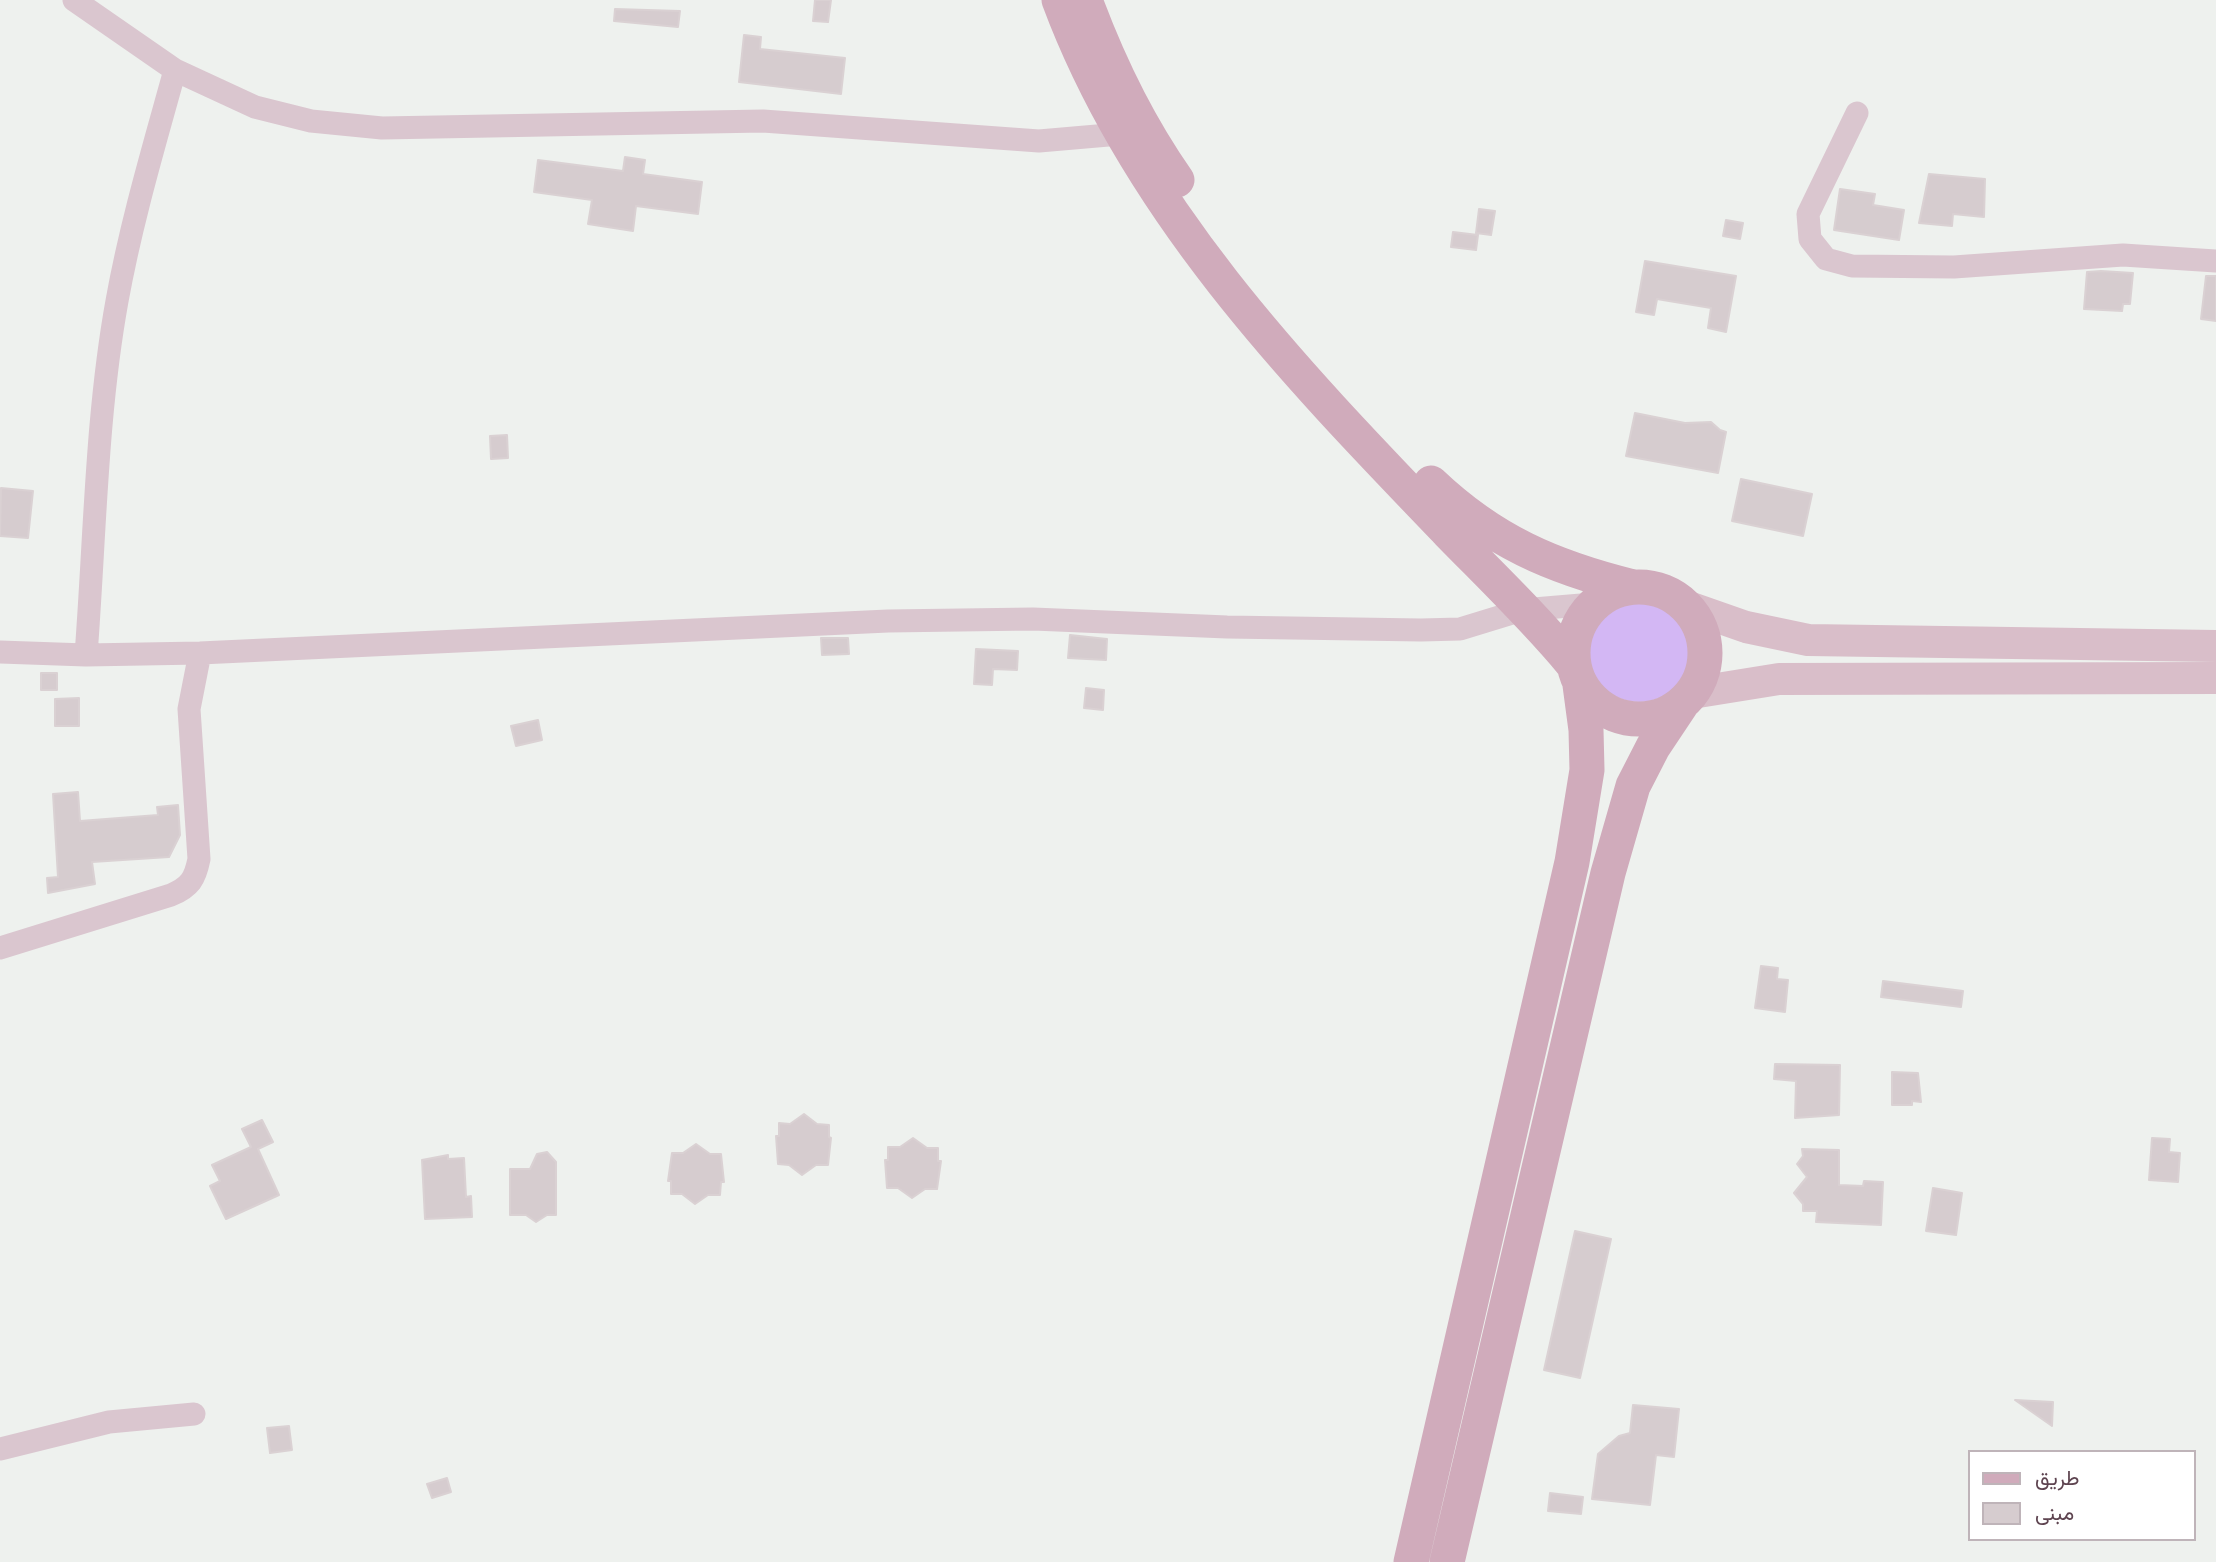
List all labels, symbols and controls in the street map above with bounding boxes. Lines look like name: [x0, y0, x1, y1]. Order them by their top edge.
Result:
legend: [1968, 1450, 2195, 1541]
text: طريق: [2035, 1461, 2080, 1493]
text: مبنى: [2035, 1496, 2074, 1528]

